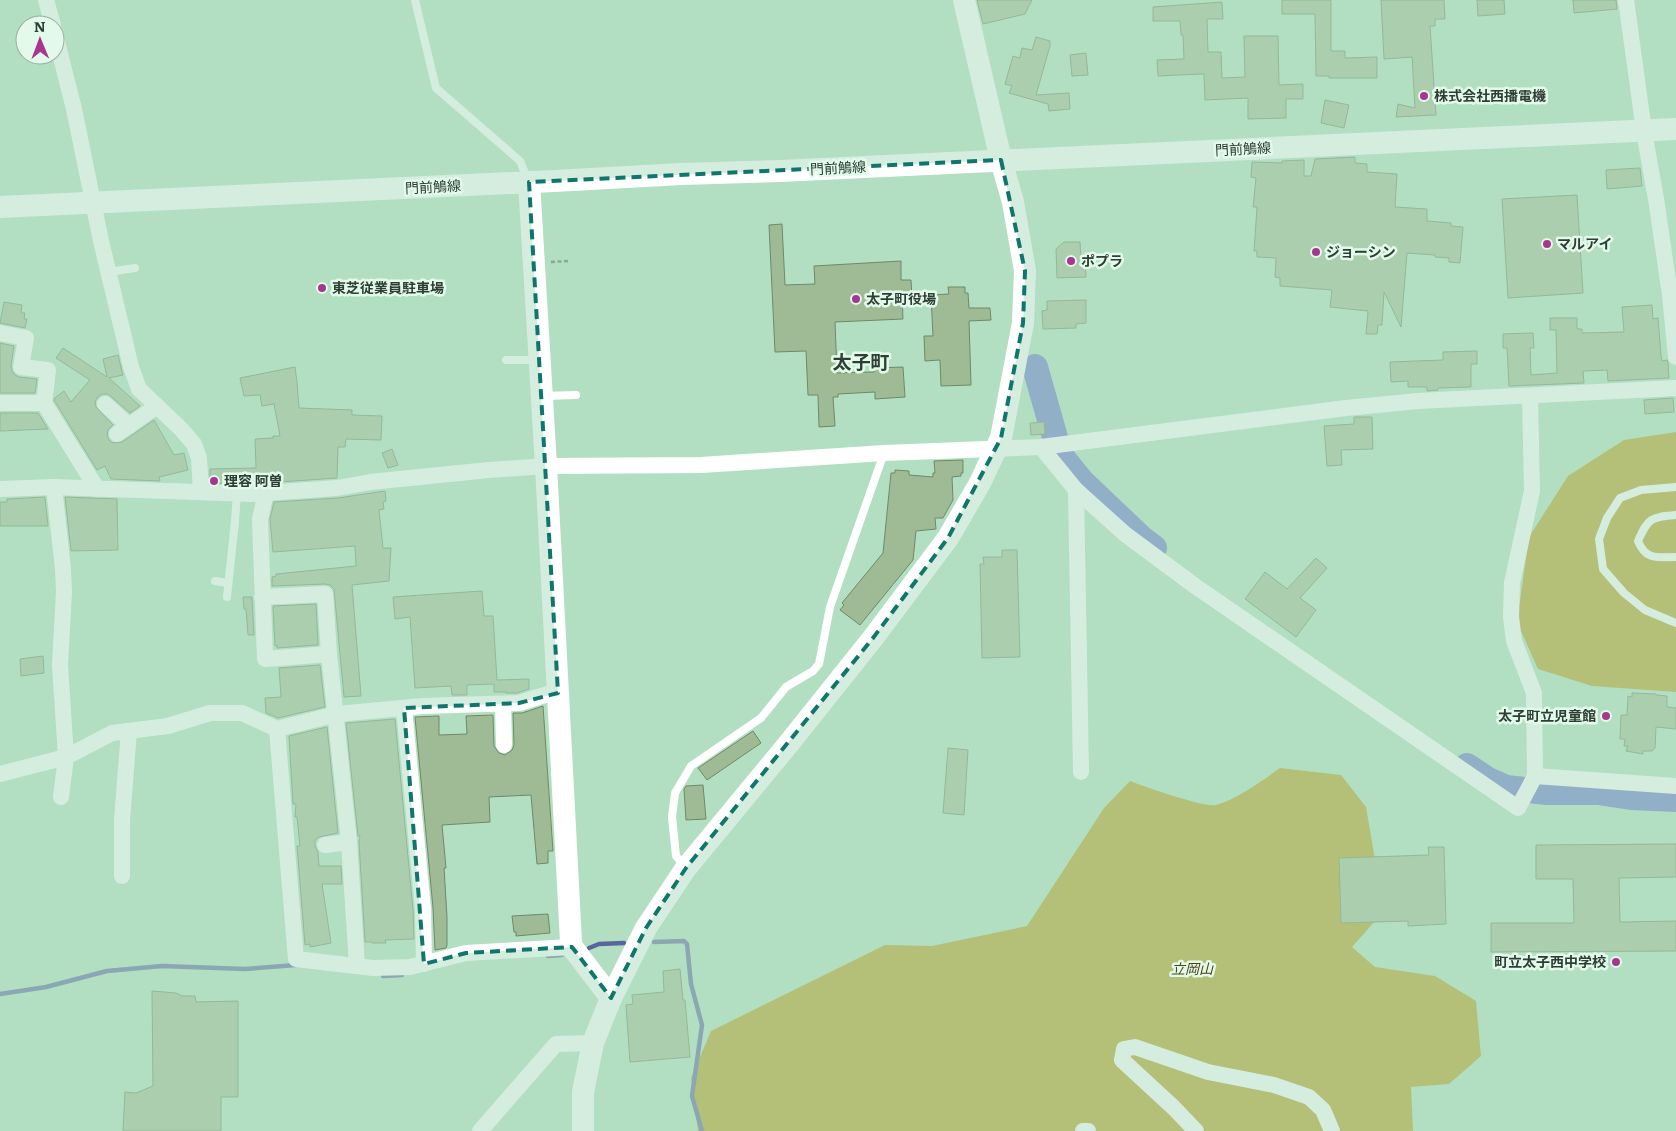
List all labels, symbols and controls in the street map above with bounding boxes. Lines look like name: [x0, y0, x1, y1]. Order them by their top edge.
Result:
north arrow: [15, 15, 65, 65]
text: N: [34, 16, 46, 36]
place label: 株式会社西播電機: [1434, 85, 1546, 105]
marker: 株式会社西播電機: [1418, 90, 1430, 102]
street label: 門前鵤線: [1214, 137, 1271, 159]
street label: 門前鵤線: [809, 156, 866, 178]
street label: 門前鵤線: [404, 175, 461, 197]
place label: マルアイ: [1557, 233, 1612, 253]
marker: マルアイ: [1541, 238, 1553, 250]
place label: ジョーシン: [1326, 241, 1396, 261]
marker: ジョーシン: [1310, 246, 1322, 258]
place label: ポプラ: [1081, 250, 1123, 270]
marker: ポプラ: [1065, 255, 1077, 267]
place label: 東芝従業員駐車場: [332, 277, 444, 297]
marker: 東芝従業員駐車場: [316, 282, 328, 294]
place label: 太子町役場: [866, 288, 936, 308]
marker: 太子町役場: [850, 293, 862, 305]
district label: 太子町: [832, 347, 890, 375]
place label: 理容 阿曽: [224, 470, 283, 490]
marker: 理容 阿曽: [208, 475, 220, 487]
place label: 太子町立児童館: [1498, 705, 1596, 725]
marker: 太子町立児童館: [1600, 710, 1612, 722]
place label: 町立太子西中学校: [1494, 951, 1606, 971]
marker: 町立太子西中学校: [1610, 956, 1622, 968]
park label: 立岡山: [1171, 958, 1214, 978]

